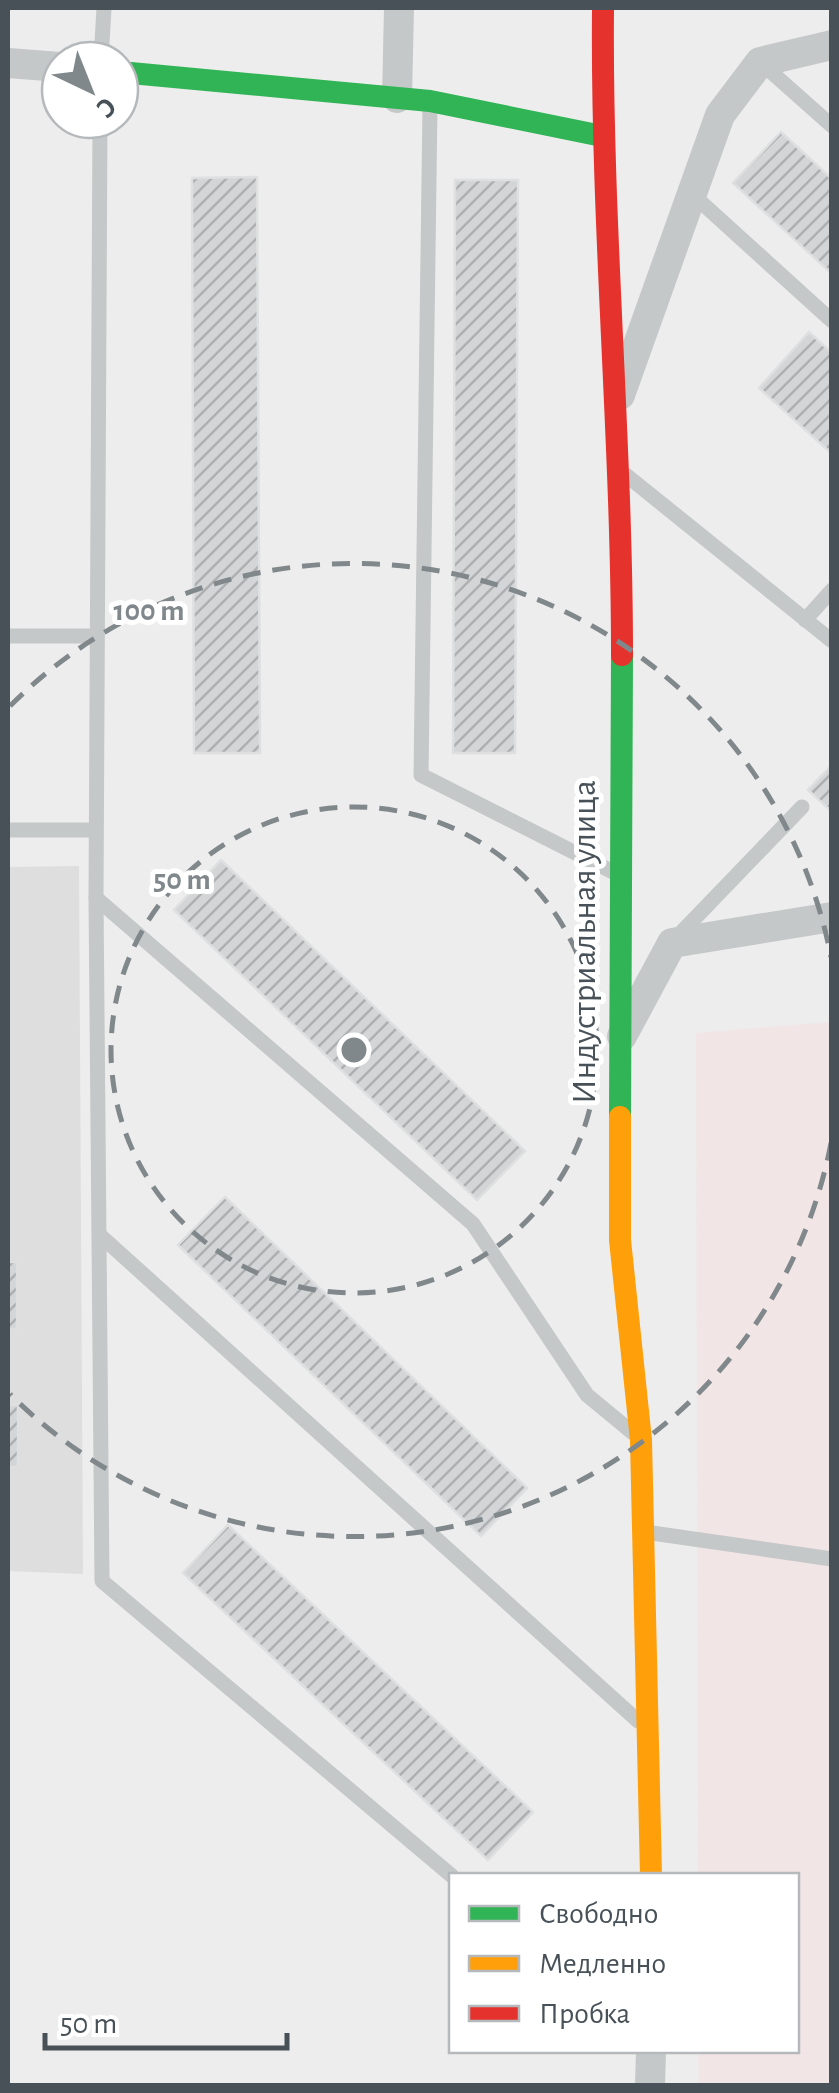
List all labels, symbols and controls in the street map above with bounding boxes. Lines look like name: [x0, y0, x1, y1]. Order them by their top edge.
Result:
north arrow: [40, 40, 140, 140]
text: С: [90, 91, 121, 122]
text: 100 m: [114, 596, 184, 626]
street label: Индустриальная улица: [567, 780, 602, 1104]
text: 50 m: [153, 865, 211, 895]
centre of rings: [336, 1032, 372, 1068]
legend: [449, 1873, 799, 2053]
text: Свободно: [539, 1899, 658, 1929]
text: Медленно: [539, 1949, 666, 1979]
scale bar: [45, 1988, 288, 2050]
text: Пробка: [539, 1999, 630, 2029]
text: 50 m: [60, 2009, 117, 2039]

